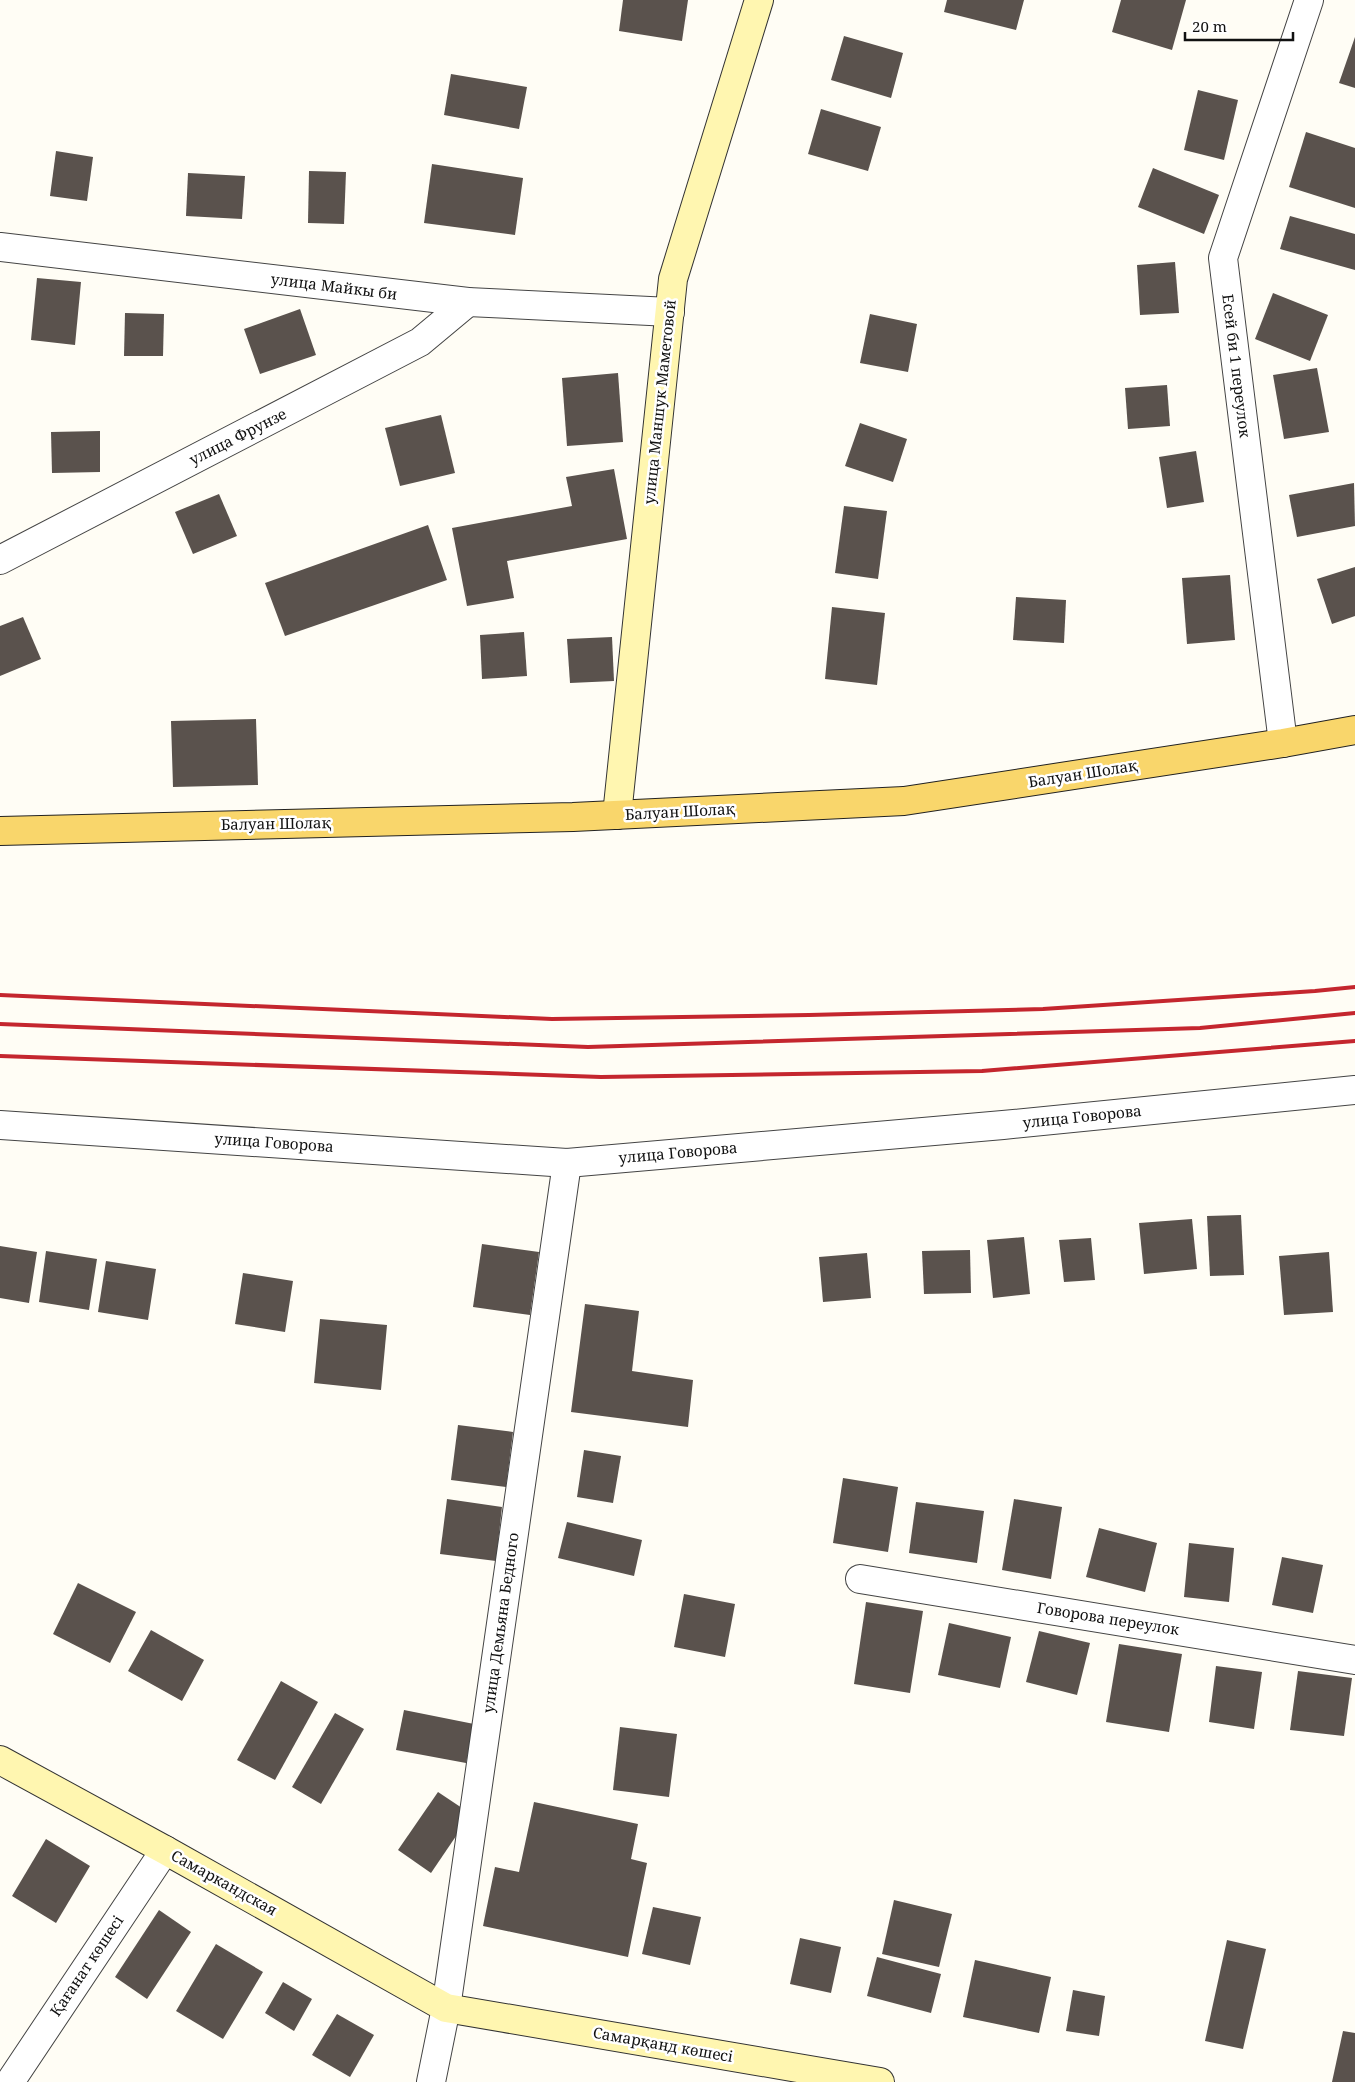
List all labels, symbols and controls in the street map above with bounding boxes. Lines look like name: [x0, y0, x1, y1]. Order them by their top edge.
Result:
scale bar: [1185, 10, 1292, 42]
text: 20 m: [1192, 16, 1227, 36]
street label: улица Майкы би: [270, 268, 398, 304]
street label: Есей би 1 переулок: [1218, 293, 1256, 439]
street label: улица Маншук Маметовой: [638, 299, 680, 505]
street label: улица Фрунзе: [186, 403, 289, 469]
street label: Балуан Шолақ: [1027, 754, 1139, 792]
street label: Балуан Шолақ: [624, 798, 736, 824]
street label: Балуан Шолақ: [221, 812, 332, 834]
street label: улица Говорова: [1021, 1100, 1142, 1132]
street label: улица Говорова: [214, 1128, 334, 1156]
street label: улица Говорова: [618, 1137, 738, 1167]
street label: улица Демьяна Бедного: [477, 1531, 523, 1714]
street label: Говорова переулок: [1036, 1597, 1181, 1639]
street label: Самаркандская: [168, 1845, 281, 1920]
street label: Қағанат көшесі: [45, 1911, 127, 2020]
street label: Самарқанд көшесі: [592, 2022, 735, 2066]

